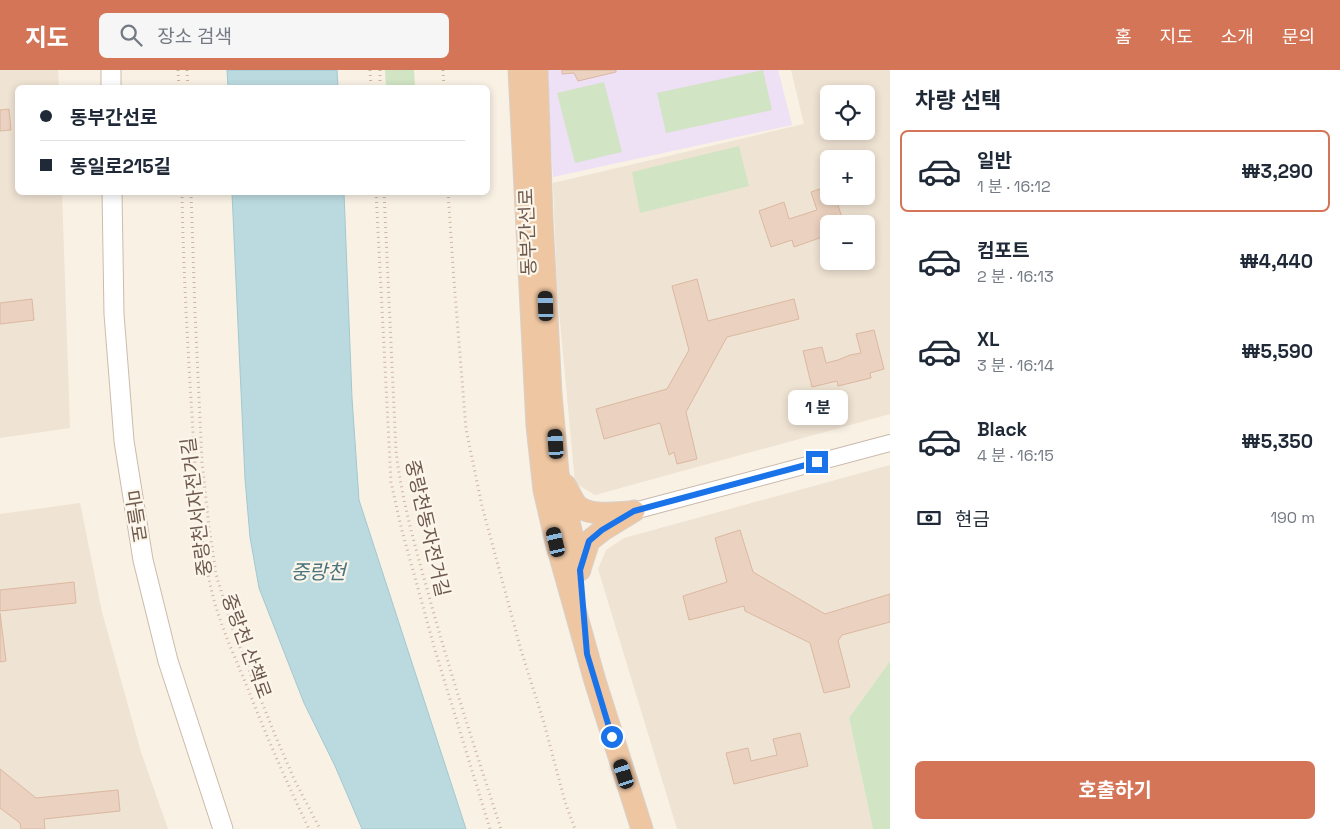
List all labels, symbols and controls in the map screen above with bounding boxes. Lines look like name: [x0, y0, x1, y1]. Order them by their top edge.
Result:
search box: [99, 13, 449, 58]
icon: search: [117, 21, 145, 49]
text: 지도: [25, 22, 69, 53]
text: 장소 검색: [157, 24, 232, 49]
text: 홈: [1115, 25, 1132, 48]
text: 지도: [1160, 25, 1193, 48]
text: 소개: [1221, 25, 1254, 48]
text: 문의: [1282, 25, 1315, 48]
map controls: [820, 85, 875, 270]
button: locate: [820, 85, 875, 140]
text: 차량 선택: [915, 86, 1002, 114]
text: 동부간선로: [70, 105, 157, 130]
text: 일반: [977, 148, 1012, 173]
icon: car: [917, 149, 962, 194]
button: +: [820, 150, 875, 205]
text: 동일로215길: [70, 154, 171, 179]
text: ₩3,290: [1241, 159, 1313, 184]
text: 1 분 · 16:12: [977, 176, 1051, 197]
street label: 동부간선로: [513, 188, 542, 276]
button: −: [820, 215, 875, 270]
text: 컴포트: [977, 238, 1029, 263]
icon: car: [917, 239, 962, 284]
text: ₩4,440: [1239, 249, 1313, 274]
text: 2 분 · 16:13: [977, 266, 1054, 287]
car: [537, 291, 554, 321]
text: XL: [977, 327, 1000, 352]
icon: car: [917, 329, 962, 374]
text: ₩5,590: [1241, 339, 1313, 364]
text: 3 분 · 16:14: [977, 355, 1054, 376]
callout: 1 분: [787, 390, 847, 424]
text: 1 분: [805, 397, 831, 418]
text: Black: [977, 417, 1027, 442]
icon: car: [917, 419, 962, 464]
car: [547, 429, 564, 459]
text: ₩5,350: [1241, 429, 1313, 454]
street label: 중랑천서자전거길: [176, 436, 217, 578]
text: 4 분 · 16:15: [977, 445, 1054, 466]
route end: [806, 451, 828, 473]
street label: 중랑천동자전거길: [400, 457, 455, 599]
street label: 마들로: [119, 488, 152, 544]
icon: cash: [915, 504, 943, 532]
text: 현금: [955, 507, 990, 532]
text: 190 m: [1270, 507, 1315, 528]
car: [545, 526, 566, 558]
water label: 중랑천: [290, 559, 348, 585]
street label: 중랑천 산책로: [216, 590, 277, 702]
route start: [601, 726, 623, 748]
car: [612, 757, 635, 791]
button: 호출하기: [915, 761, 1315, 819]

